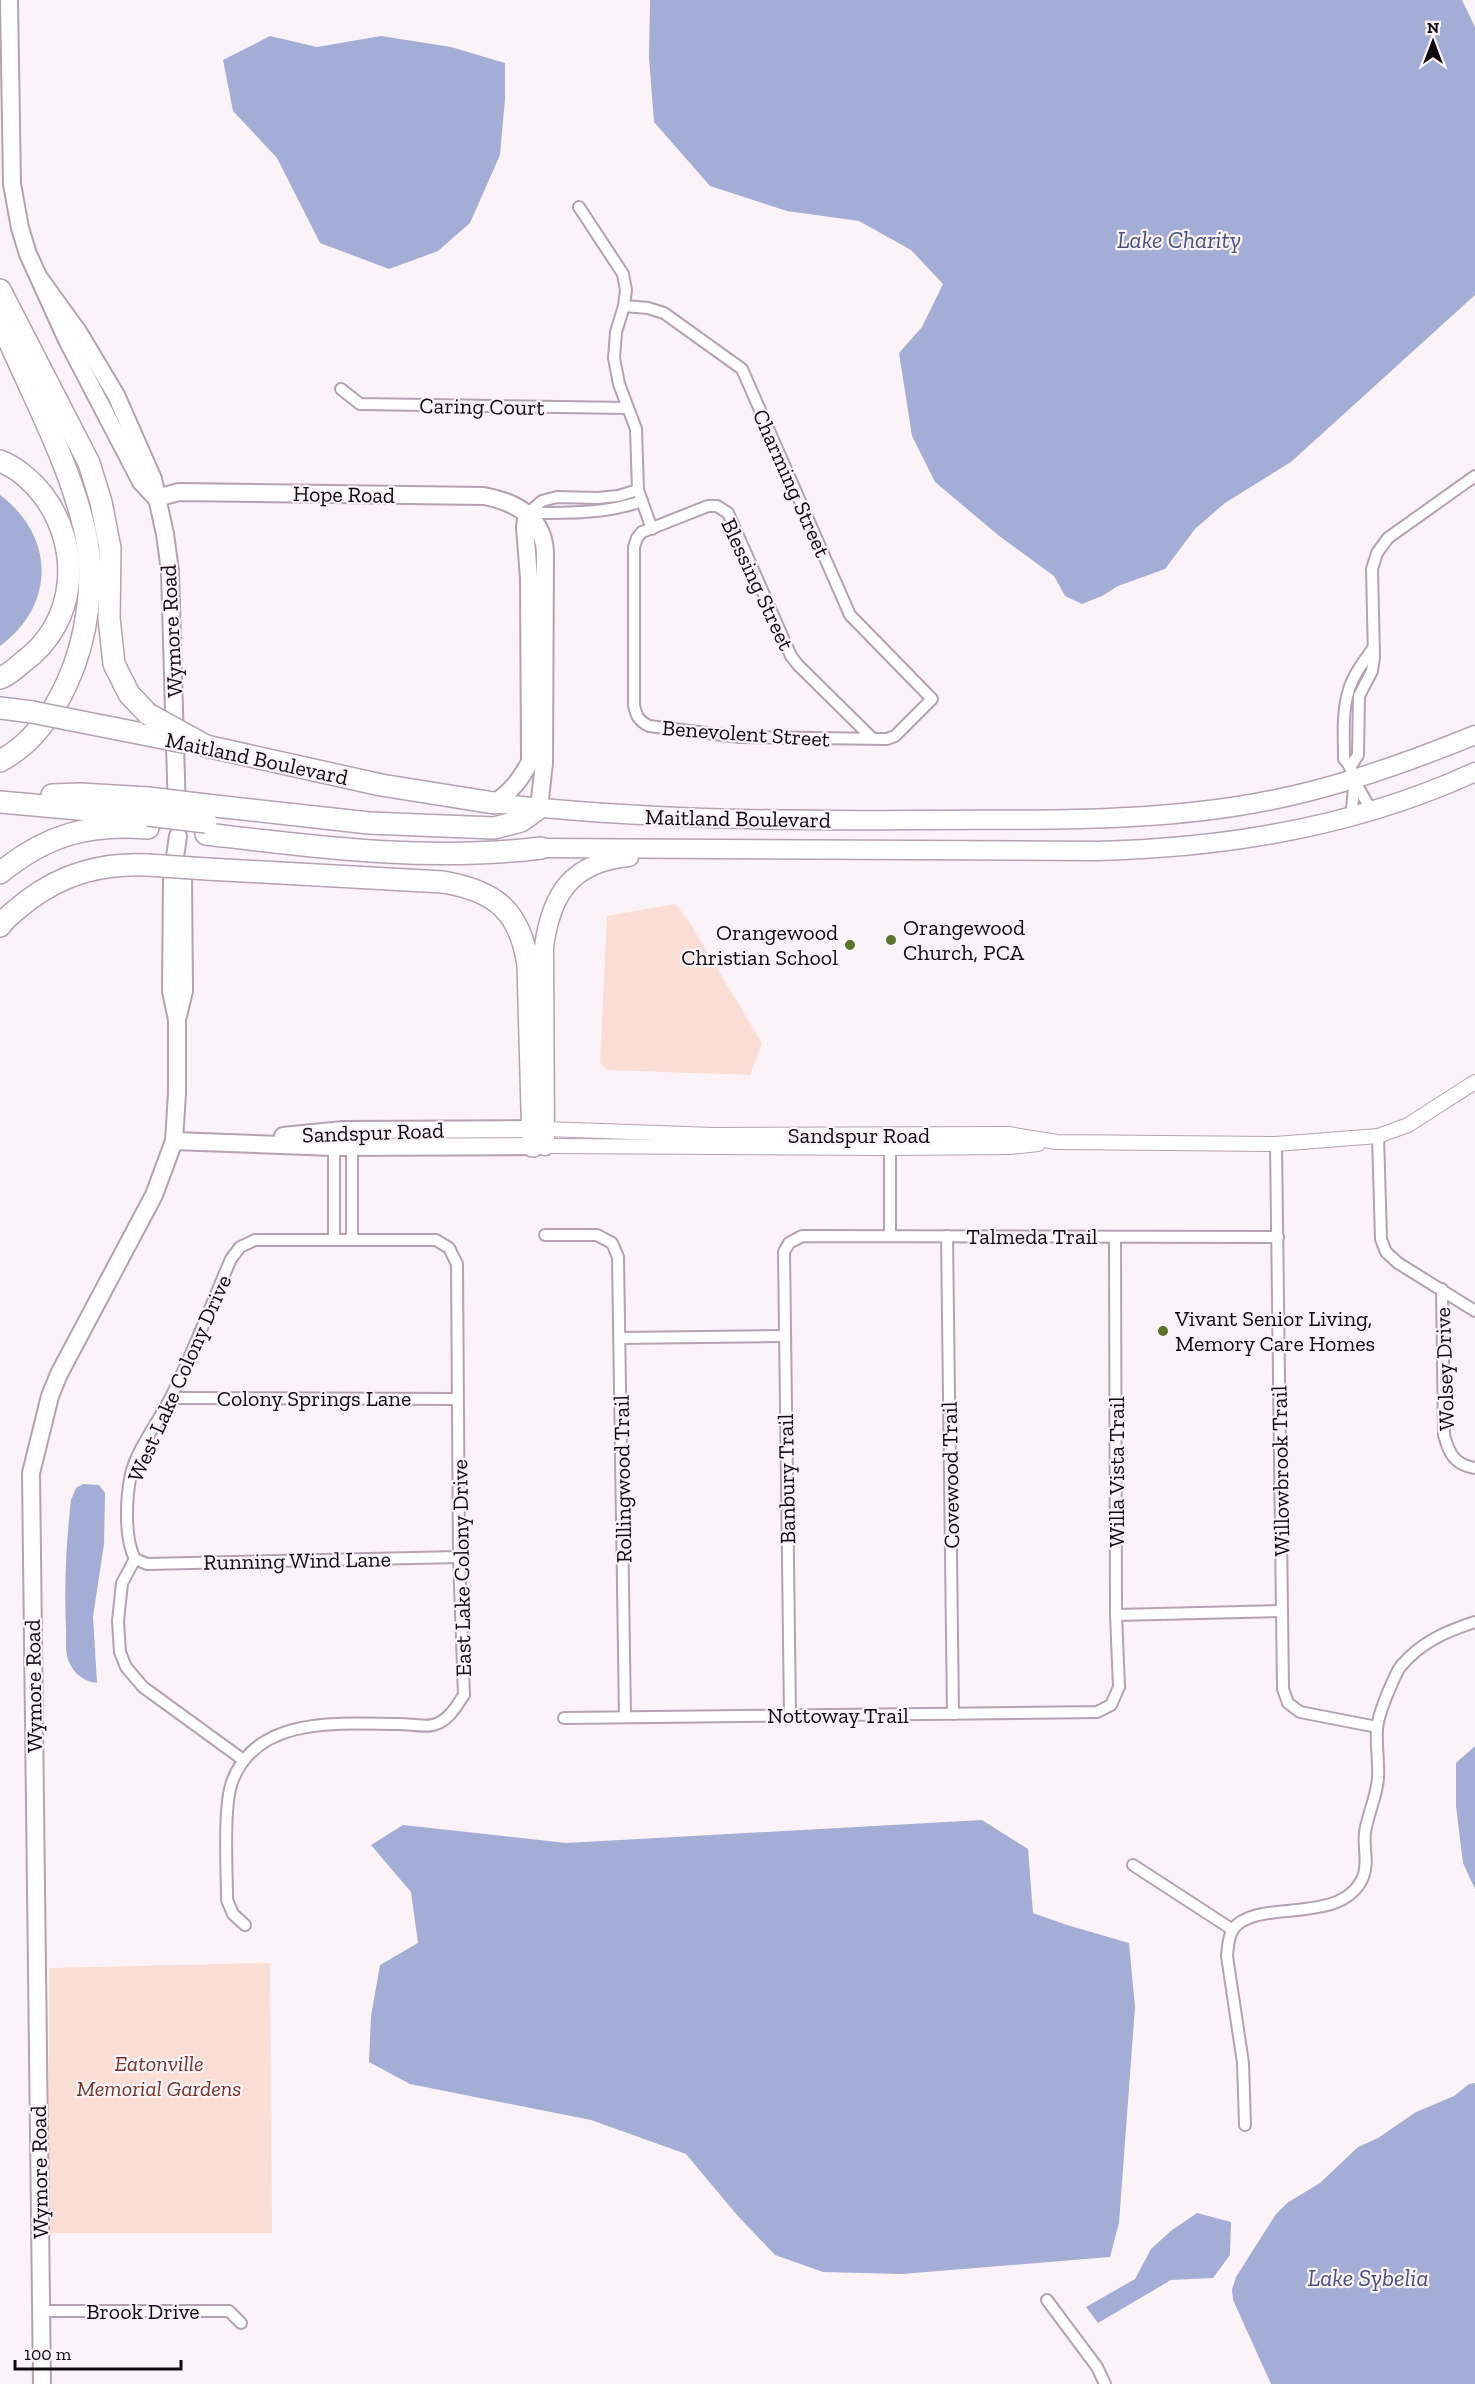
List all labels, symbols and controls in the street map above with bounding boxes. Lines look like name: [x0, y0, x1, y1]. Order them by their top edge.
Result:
north arrow: [1403, 12, 1463, 72]
text: N: [1427, 18, 1439, 37]
water label: Lake Charity: [1117, 225, 1241, 254]
street label: Caring Court: [419, 392, 546, 421]
street label: Charming Street: [747, 405, 837, 562]
street label: Hope Road: [293, 480, 395, 509]
street label: Blessing Street: [715, 514, 800, 655]
street label: Wymore Road: [155, 564, 188, 698]
street label: Benevolent Street: [661, 714, 832, 753]
street label: Maitland Boulevard: [163, 726, 351, 791]
street label: Maitland Boulevard: [645, 803, 831, 834]
place label: Orangewood Church, PCA: [903, 914, 1025, 966]
place label: Orangewood Christian School: [681, 919, 838, 971]
marker: Orangewood Church, PCA: [884, 933, 898, 947]
marker: Orangewood Christian School: [843, 938, 857, 952]
street label: Sandspur Road: [301, 1117, 445, 1148]
street label: Sandspur Road: [788, 1122, 930, 1149]
street label: Talmeda Trail: [966, 1223, 1098, 1250]
street label: West Lake Colony Drive: [122, 1270, 237, 1486]
place label: Vivant Senior Living, Memory Care Homes: [1174, 1305, 1375, 1357]
street label: Wolsey Drive: [1429, 1307, 1460, 1431]
marker: Vivant Senior Living, Memory Care Homes: [1156, 1324, 1170, 1338]
street label: Colony Springs Lane: [217, 1385, 411, 1412]
street label: Willowbrook Trail: [1266, 1385, 1295, 1557]
street label: Rollingwood Trail: [608, 1395, 637, 1563]
street label: Willa Vista Trail: [1103, 1396, 1130, 1548]
street label: Covewood Trail: [936, 1401, 965, 1549]
street label: Banbury Trail: [772, 1413, 801, 1544]
street label: East Lake Colony Drive: [446, 1459, 477, 1677]
street label: Running Wind Lane: [203, 1545, 391, 1576]
street label: Wymore Road: [19, 1619, 48, 1753]
street label: Nottoway Trail: [767, 1702, 909, 1729]
park label: Eatonville Memorial Gardens: [76, 2050, 242, 2102]
street label: Wymore Road: [25, 2105, 54, 2239]
water label: Lake Sybelia: [1307, 2263, 1429, 2292]
street label: Brook Drive: [86, 2298, 200, 2325]
scale bar: [15, 2333, 182, 2371]
text: 100 m: [24, 2343, 72, 2365]

